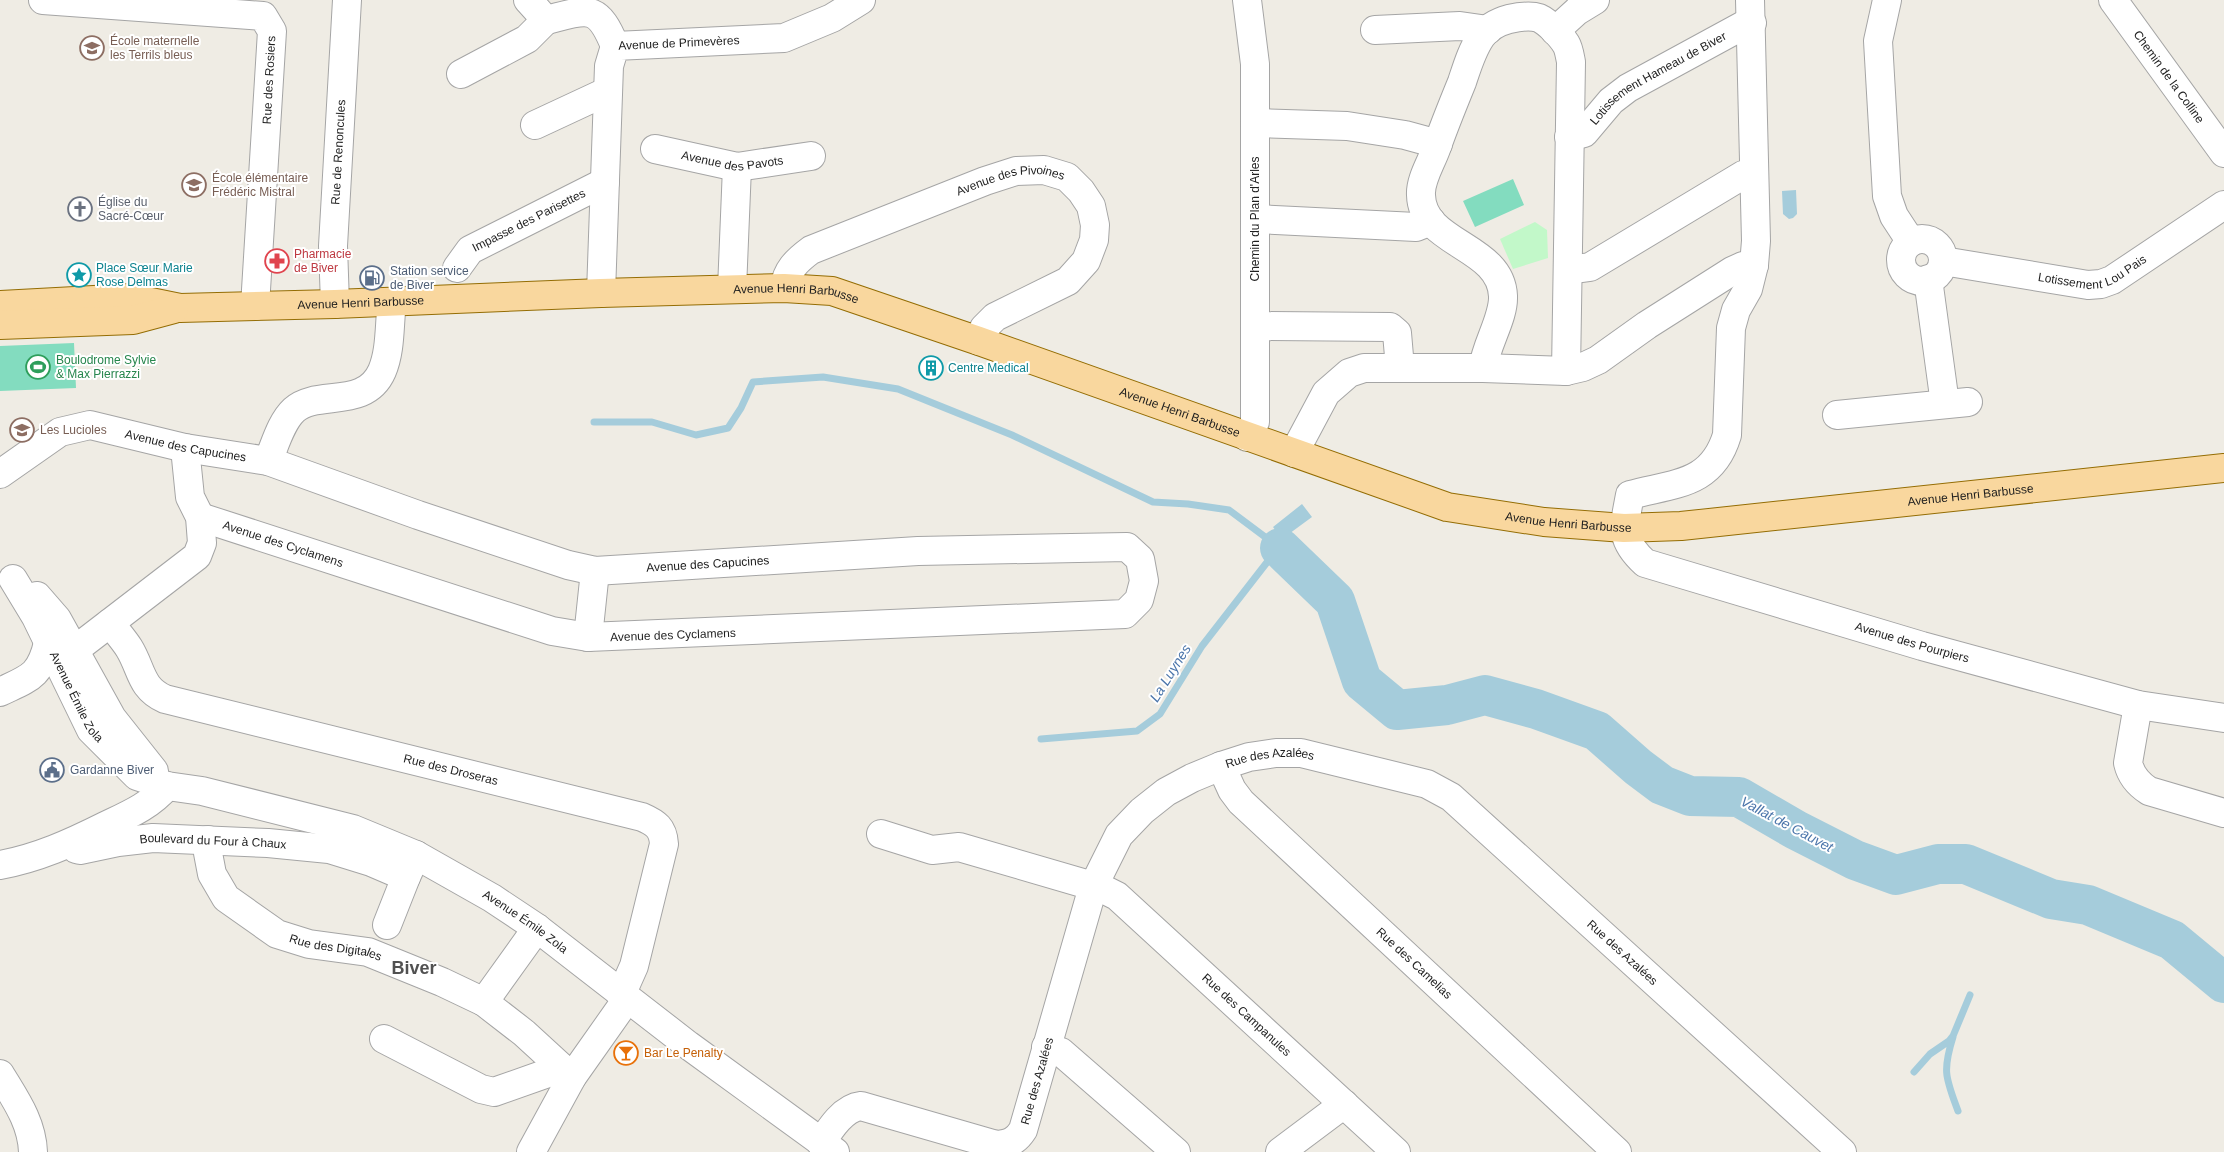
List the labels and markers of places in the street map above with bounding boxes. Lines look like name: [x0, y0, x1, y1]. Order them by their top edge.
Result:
place label: École maternelle les Terrils bleus: [110, 33, 200, 62]
school or university icon: École maternelle les Terrils bleus: [79, 35, 105, 61]
place label: École élémentaire Frédéric Mistral: [212, 170, 308, 199]
school or university icon: École élémentaire Frédéric Mistral: [181, 172, 207, 198]
place label: Église du Sacré-Cœur: [98, 194, 164, 223]
church icon: Église du Sacré-Cœur: [67, 196, 93, 222]
place label: Pharmacie de Biver: [294, 247, 352, 275]
pharmacy icon: Pharmacie de Biver: [264, 248, 290, 274]
place label: Place Sœur Marie Rose Delmas: [96, 261, 193, 289]
place icon: Place Sœur Marie Rose Delmas: [66, 262, 92, 288]
place label: Station service de Biver: [390, 264, 469, 292]
fuel station icon: Station service de Biver: [359, 265, 385, 291]
place label: Boulodrome Sylvie & Max Pierrazzi: [56, 353, 156, 381]
sports icon: Boulodrome Sylvie & Max Pierrazzi: [25, 354, 51, 380]
building icon: Centre Medical: [918, 355, 944, 381]
place label: Centre Medical: [948, 361, 1029, 375]
school or university icon: Les Lucioles: [9, 417, 35, 443]
place label: Les Lucioles: [40, 423, 107, 437]
public building icon: Gardanne Biver: [39, 757, 65, 783]
place label: Gardanne Biver: [70, 763, 154, 777]
bar icon: Bar Le Penalty: [613, 1040, 639, 1066]
place label: Bar Le Penalty: [644, 1046, 723, 1060]

